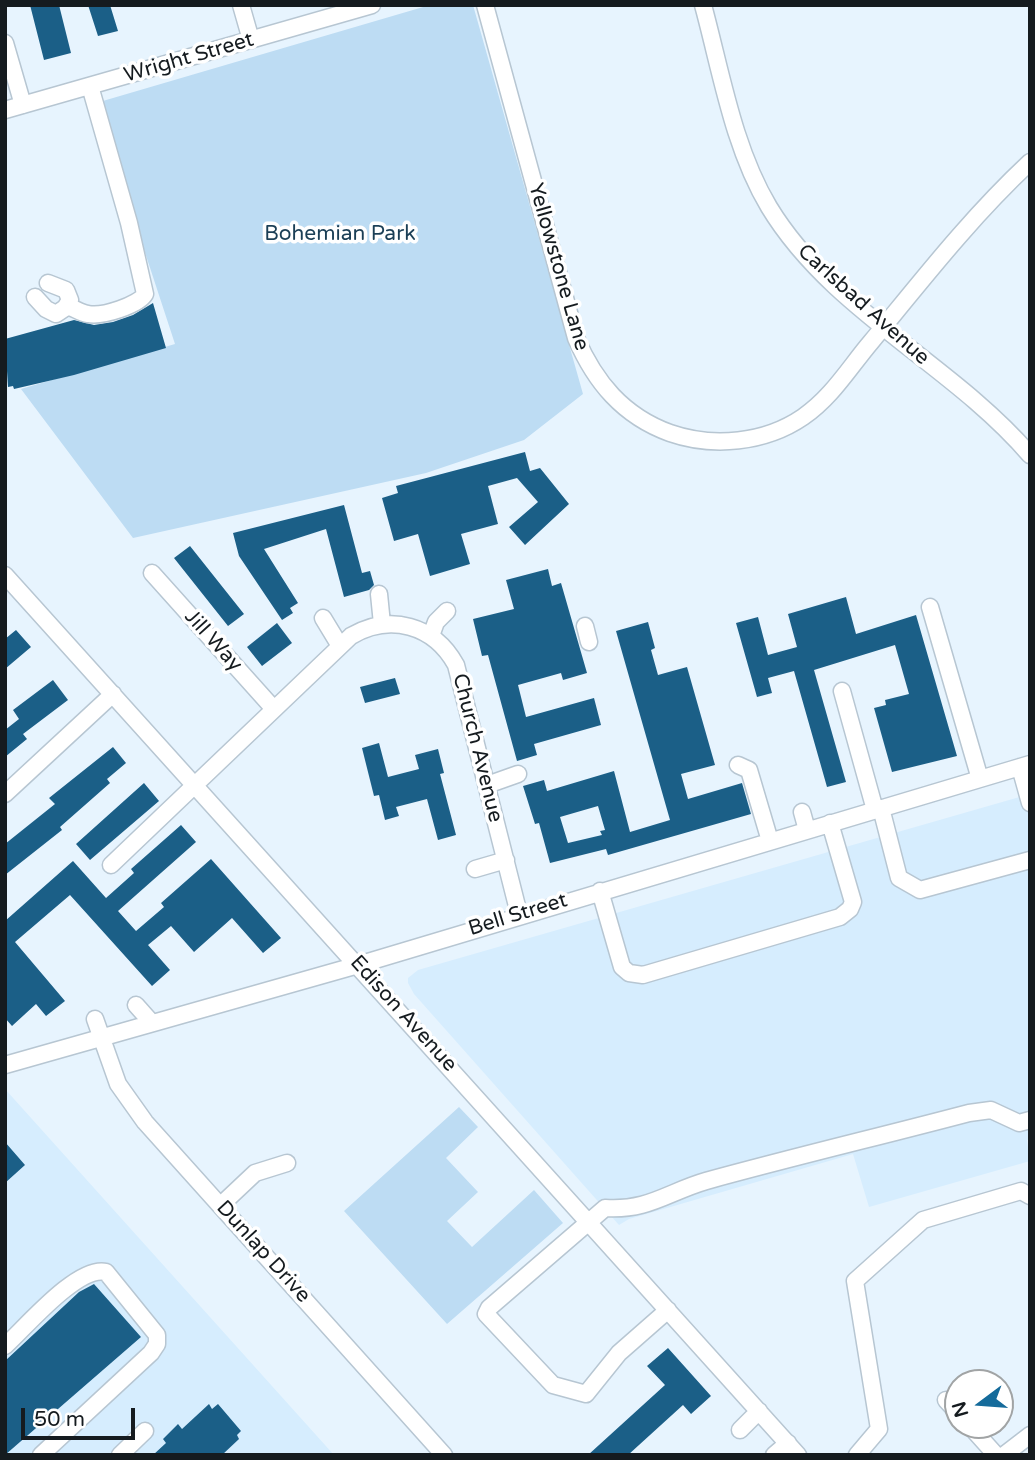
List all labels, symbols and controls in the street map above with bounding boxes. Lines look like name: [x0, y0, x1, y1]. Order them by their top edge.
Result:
street label: Wright Street: [121, 27, 257, 89]
street label: Yellowstone Lane: [522, 180, 594, 354]
park label: Bohemian Park: [264, 221, 416, 247]
street label: Carlsbad Avenue: [792, 239, 934, 371]
street label: Jill Way: [179, 605, 247, 677]
street label: Church Avenue: [446, 671, 508, 825]
street label: Bell Street: [465, 888, 571, 942]
street label: Edison Avenue: [344, 951, 462, 1077]
street label: Dunlap Drive: [211, 1196, 315, 1308]
north arrow: [944, 1369, 1014, 1439]
scale bar: [24, 1394, 138, 1438]
text: N: [948, 1399, 973, 1420]
text: 50 m: [34, 1407, 85, 1432]

